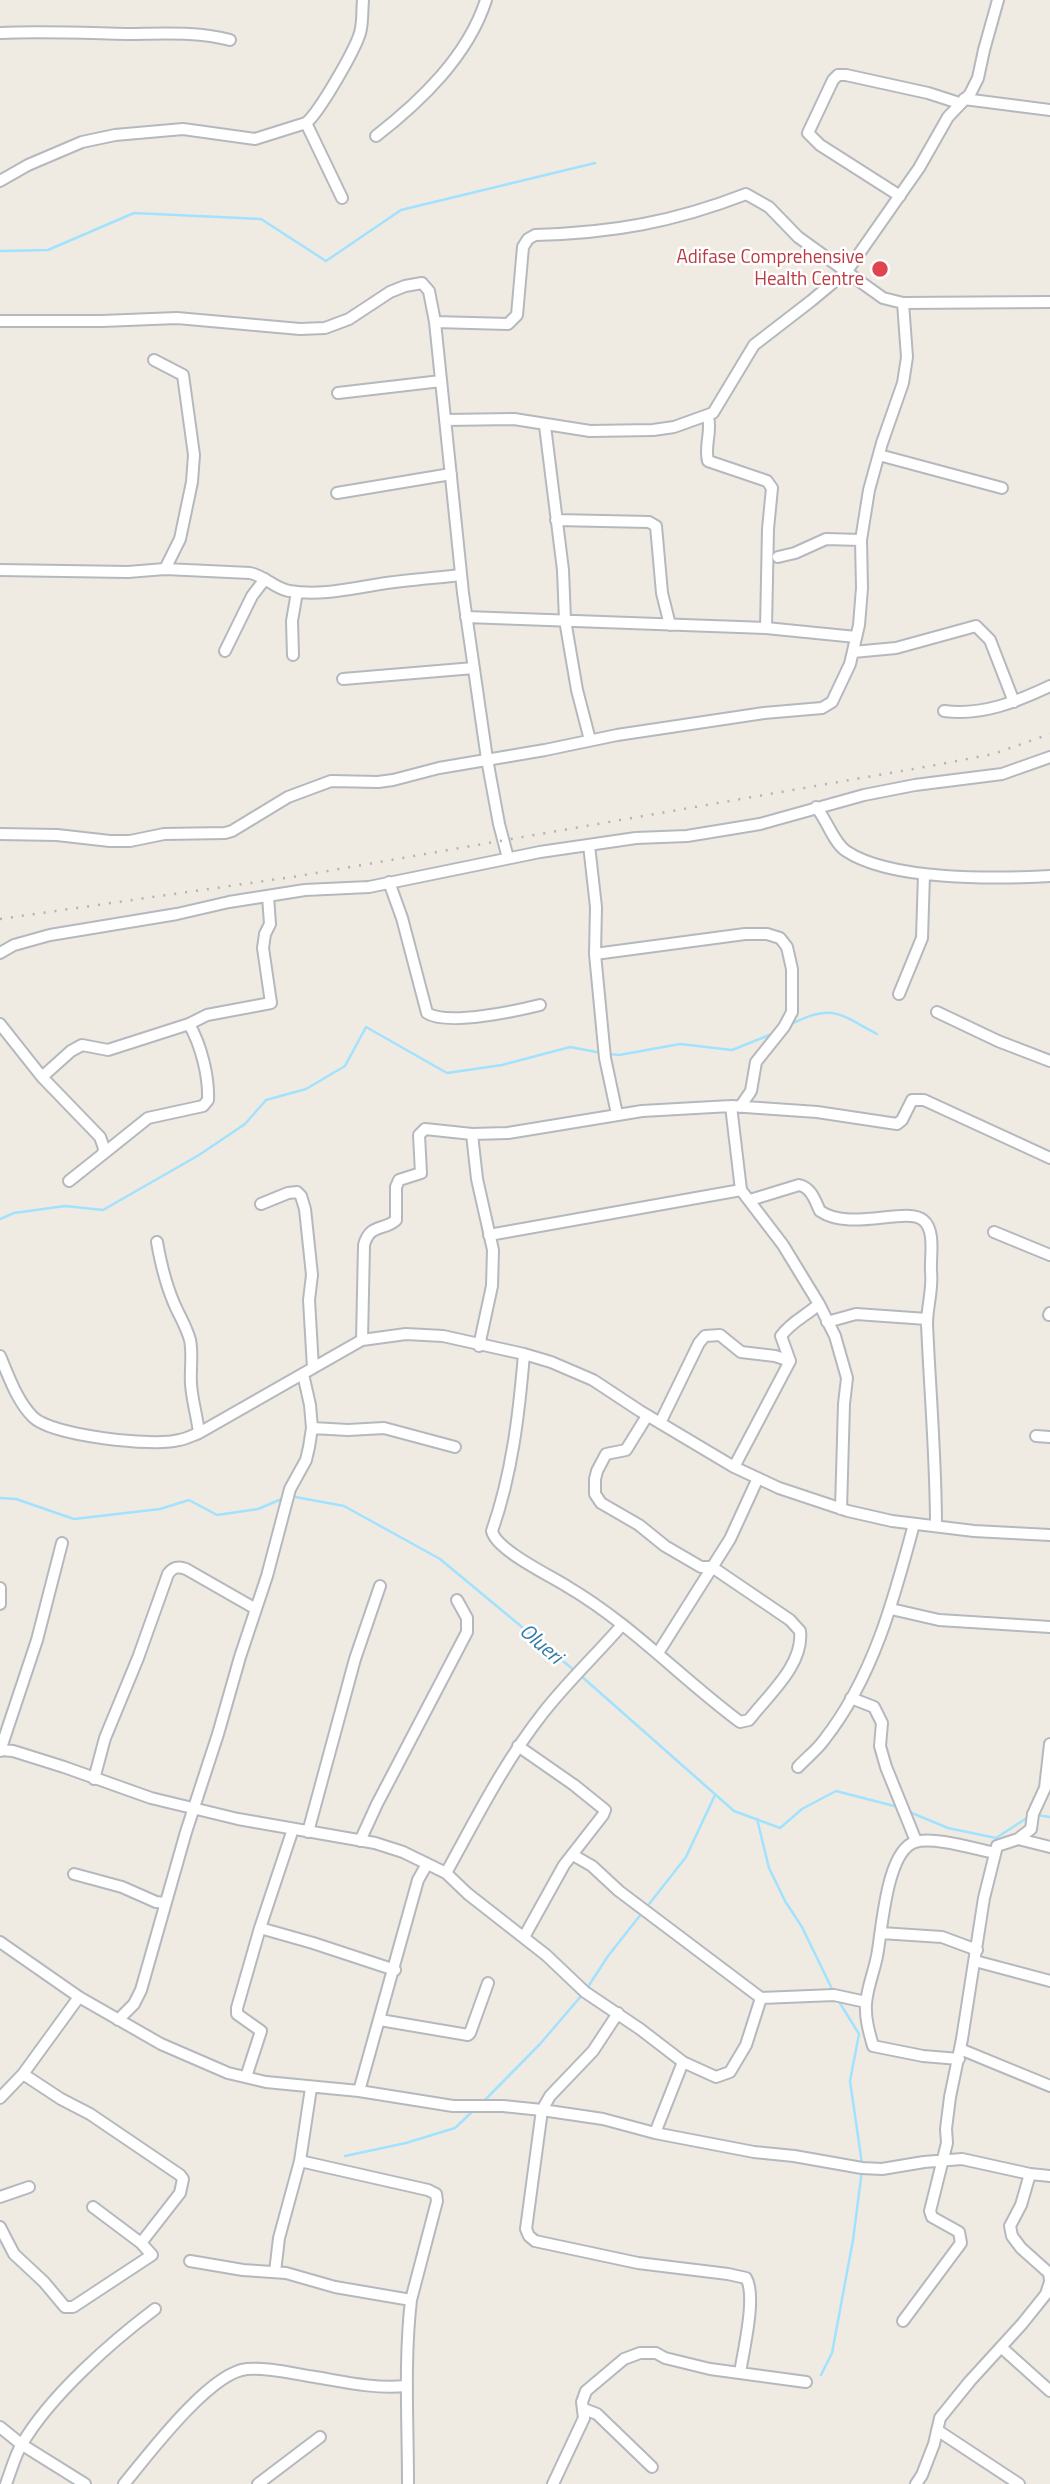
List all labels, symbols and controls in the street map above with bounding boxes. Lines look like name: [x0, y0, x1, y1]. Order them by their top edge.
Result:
place label: Adifase Comprehensive Health Centre: [677, 247, 864, 291]
marker: Adifase Comprehensive Health Centre: [870, 259, 890, 279]
water label: Olueri: [513, 1619, 567, 1671]

